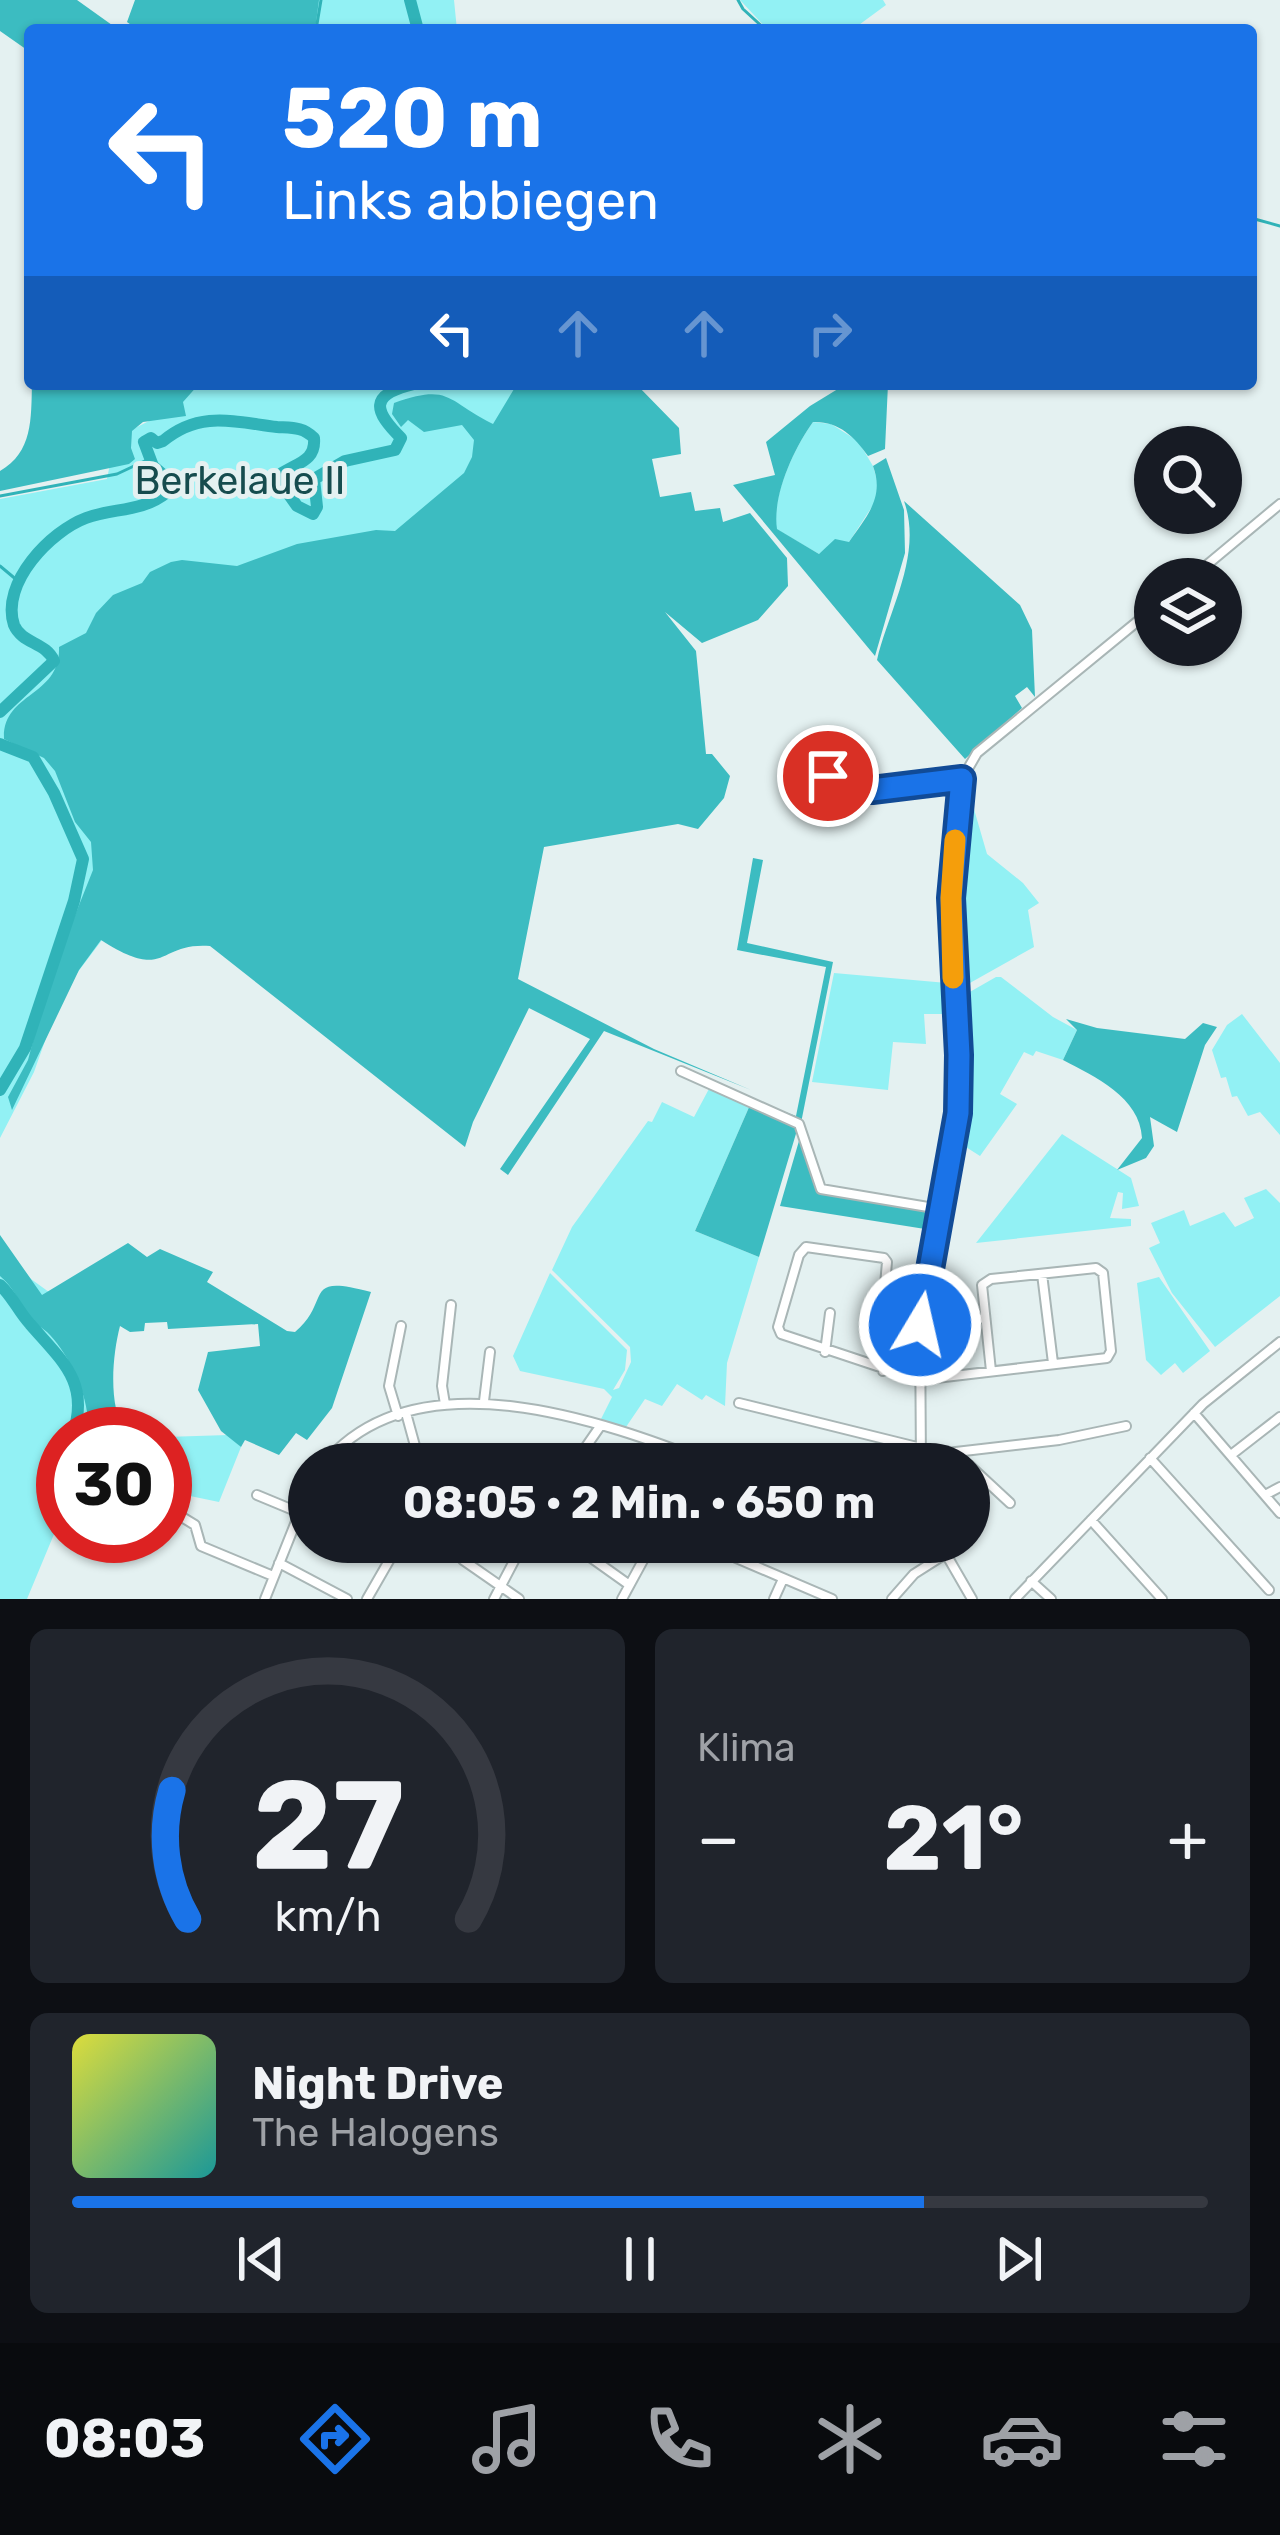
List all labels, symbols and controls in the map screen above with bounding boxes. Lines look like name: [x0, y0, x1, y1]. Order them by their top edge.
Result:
text: 520 m: [282, 68, 543, 168]
icon: left: [84, 72, 240, 228]
text: Links abbiegen: [282, 169, 659, 233]
icon: left: [419, 300, 485, 366]
icon: ahead: [545, 300, 611, 366]
icon: ahead: [671, 300, 737, 366]
icon: right: [797, 300, 863, 366]
map controls: [1134, 426, 1242, 666]
button: search: [1134, 426, 1242, 534]
park label: Berkelaue II: [135, 458, 345, 504]
button: layers: [1134, 558, 1242, 666]
pin: [777, 725, 879, 827]
icon: arrive: [795, 743, 861, 809]
position arrow: [857, 1262, 983, 1388]
speed limit sign: 30: [36, 1407, 192, 1563]
text: 08:05 · 2 Min. · 650 m: [403, 1476, 875, 1529]
text: Klima: [697, 1725, 796, 1771]
text: 27: [251, 1751, 404, 1899]
text: 21°: [883, 1785, 1024, 1892]
text: −: [697, 1799, 740, 1878]
text: +: [1167, 1799, 1208, 1878]
text: km/h: [274, 1891, 381, 1942]
text: Night Drive: [252, 2057, 504, 2110]
text: The Halogens: [252, 2110, 499, 2156]
icon: previous: [228, 2226, 294, 2292]
icon: pause: [607, 2226, 673, 2292]
icon: next: [986, 2226, 1052, 2292]
icon: directions: [293, 2397, 377, 2481]
icon: music: [465, 2397, 549, 2481]
icon: phone: [637, 2397, 721, 2481]
icon: climate: [808, 2397, 892, 2481]
icon: car: [980, 2397, 1064, 2481]
icon: filters: [1152, 2397, 1236, 2481]
text: 08:03: [44, 2407, 205, 2471]

